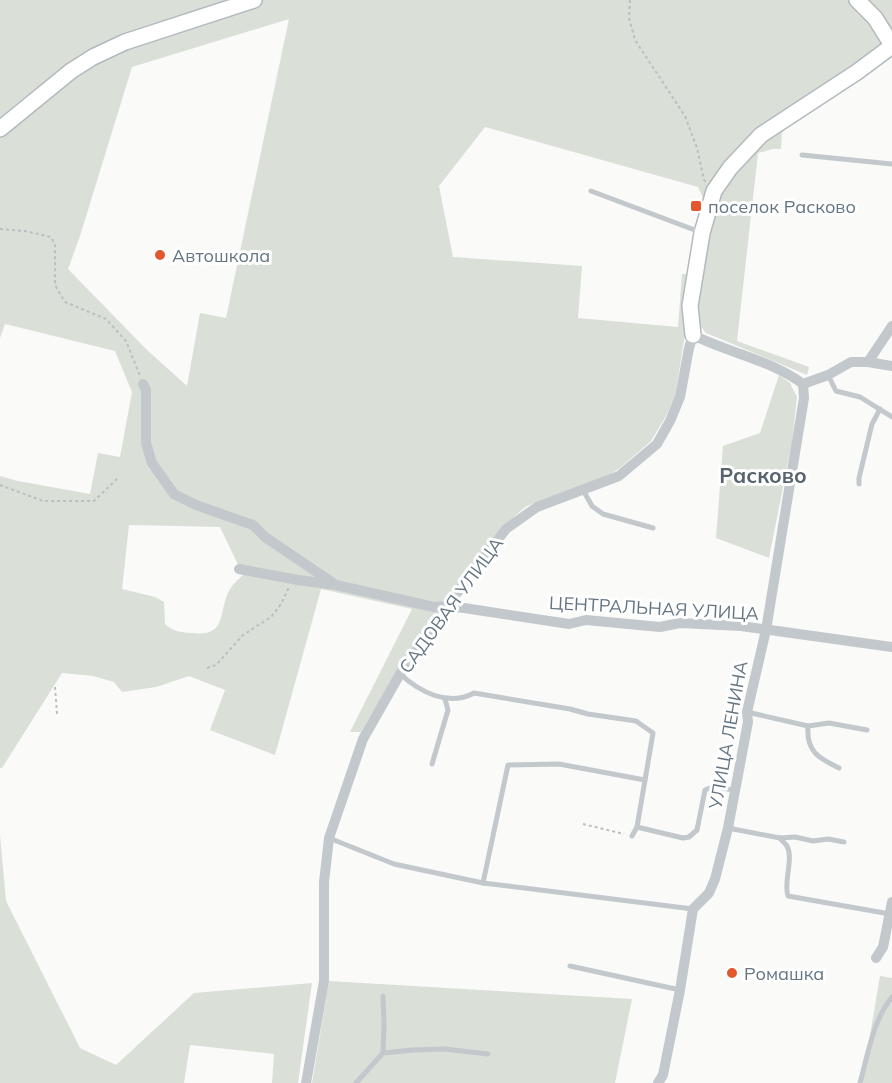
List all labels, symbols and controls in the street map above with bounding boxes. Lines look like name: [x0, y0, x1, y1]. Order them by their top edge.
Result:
place label: поселок Расково: [708, 195, 856, 218]
marker: поселок Расково: [689, 199, 703, 213]
place label: Автошкола: [172, 244, 270, 267]
marker: Автошкола: [153, 248, 167, 262]
district label: Расково: [719, 462, 807, 488]
street label: САДОВАЯ УЛИЦА: [394, 532, 508, 678]
street label: ЦЕНТРАЛЬНАЯ УЛИЦА: [548, 591, 760, 625]
street label: УЛИЦА ЛЕНИНА: [703, 659, 752, 812]
place label: Ромашка: [744, 962, 824, 985]
marker: Ромашка: [725, 966, 739, 980]

